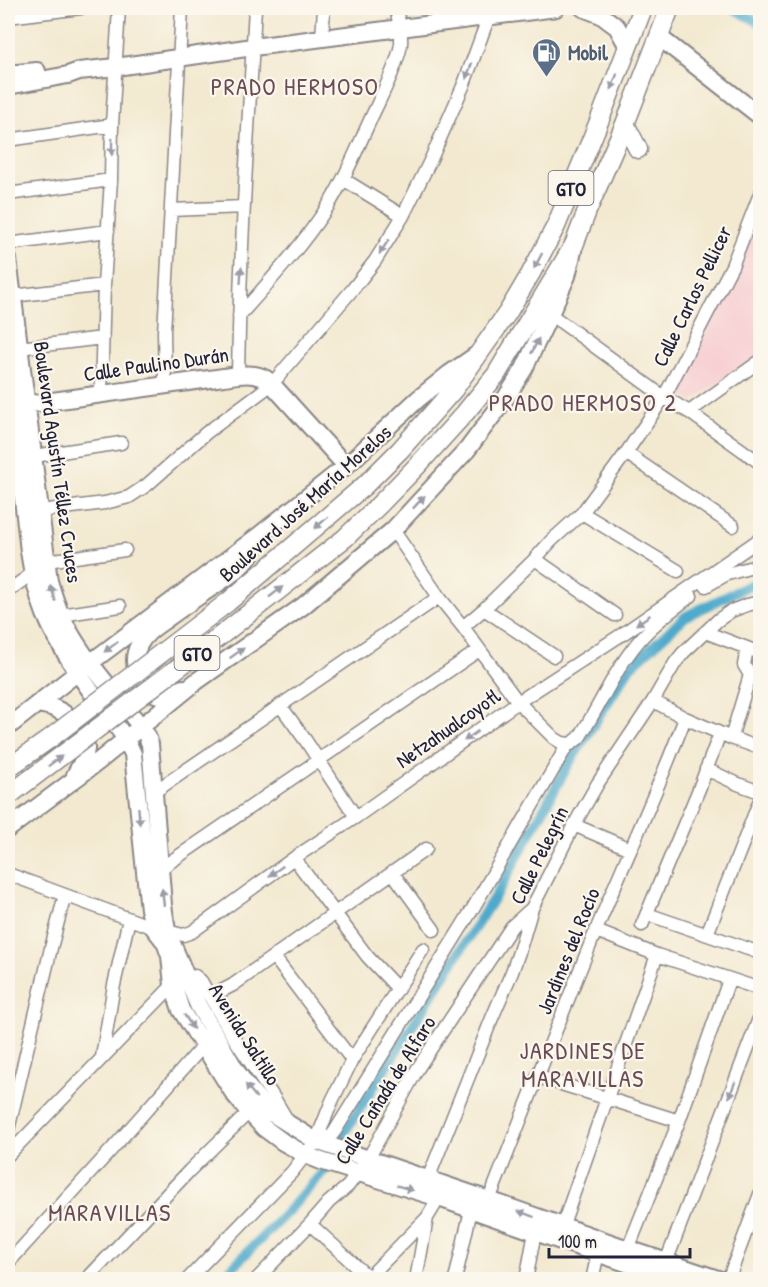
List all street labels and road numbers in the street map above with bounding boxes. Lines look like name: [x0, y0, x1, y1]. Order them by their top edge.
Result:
road number: GTO: [548, 171, 594, 205]
street label: Calle Carlos Pellicer: [645, 221, 739, 371]
street label: Boulevard Agustín Téllez Cruces: [27, 339, 89, 585]
street label: Calle Paulino Durán: [82, 339, 230, 389]
street label: Boulevard José María Morelos: [213, 418, 397, 588]
road number: GTO: [174, 636, 220, 670]
street label: Netzahualcoyotl: [390, 681, 507, 775]
street label: Calle Pelegrín: [503, 801, 575, 909]
street label: Jardines del Rocío: [529, 883, 607, 1019]
street label: Avenida Saltillo: [202, 977, 288, 1091]
street label: Calle Cañadá de Alfaro: [328, 1010, 442, 1170]

